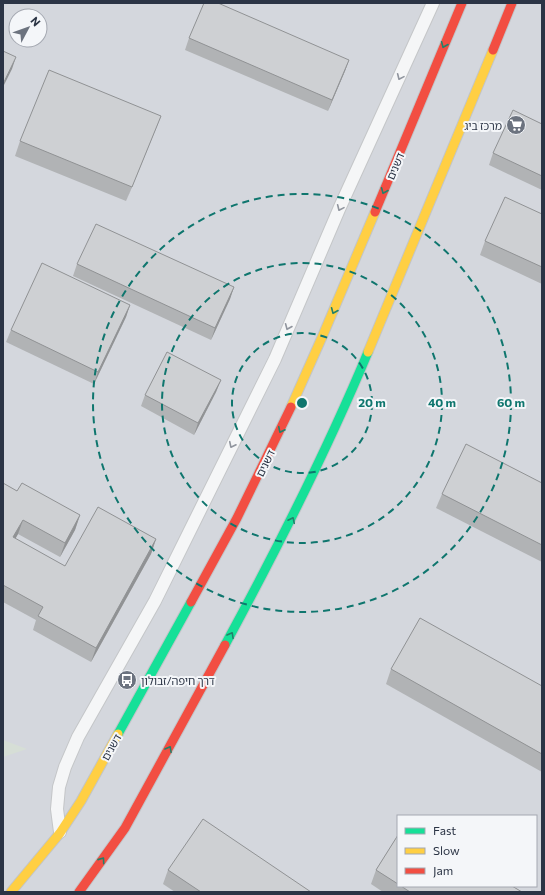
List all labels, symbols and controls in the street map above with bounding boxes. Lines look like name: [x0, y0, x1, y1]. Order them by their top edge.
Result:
north arrow: [8, 8, 48, 48]
text: N: [28, 14, 44, 28]
one-way arrow: [441, 42, 449, 49]
one-way arrow: [397, 73, 405, 80]
supermarket icon: מרכז ביג: [505, 114, 527, 136]
place label: מרכז ביג: [464, 119, 502, 132]
street label: דשנים: [383, 150, 407, 182]
one-way arrow: [381, 187, 389, 195]
one-way arrow: [337, 203, 345, 211]
one-way arrow: [331, 307, 339, 315]
one-way arrow: [285, 324, 293, 331]
text: 20 m: [358, 395, 386, 409]
text: 40 m: [428, 395, 456, 409]
text: 60 m: [497, 395, 525, 409]
centre of rings: [295, 396, 309, 410]
one-way arrow: [278, 426, 286, 433]
one-way arrow: [229, 440, 237, 448]
street label: דשנים: [253, 447, 277, 479]
one-way arrow: [287, 517, 294, 524]
one-way arrow: [226, 632, 234, 639]
bus stop icon: דרך חיפה/זבולון: [116, 669, 138, 691]
place label: דרך חיפה/זבולון: [141, 674, 215, 687]
street label: דשנים: [98, 731, 124, 763]
one-way arrow: [164, 746, 171, 753]
legend: [397, 815, 537, 887]
text: Fast: [433, 823, 456, 837]
text: Slow: [433, 843, 460, 857]
one-way arrow: [97, 858, 104, 865]
text: Jam: [433, 863, 453, 878]

